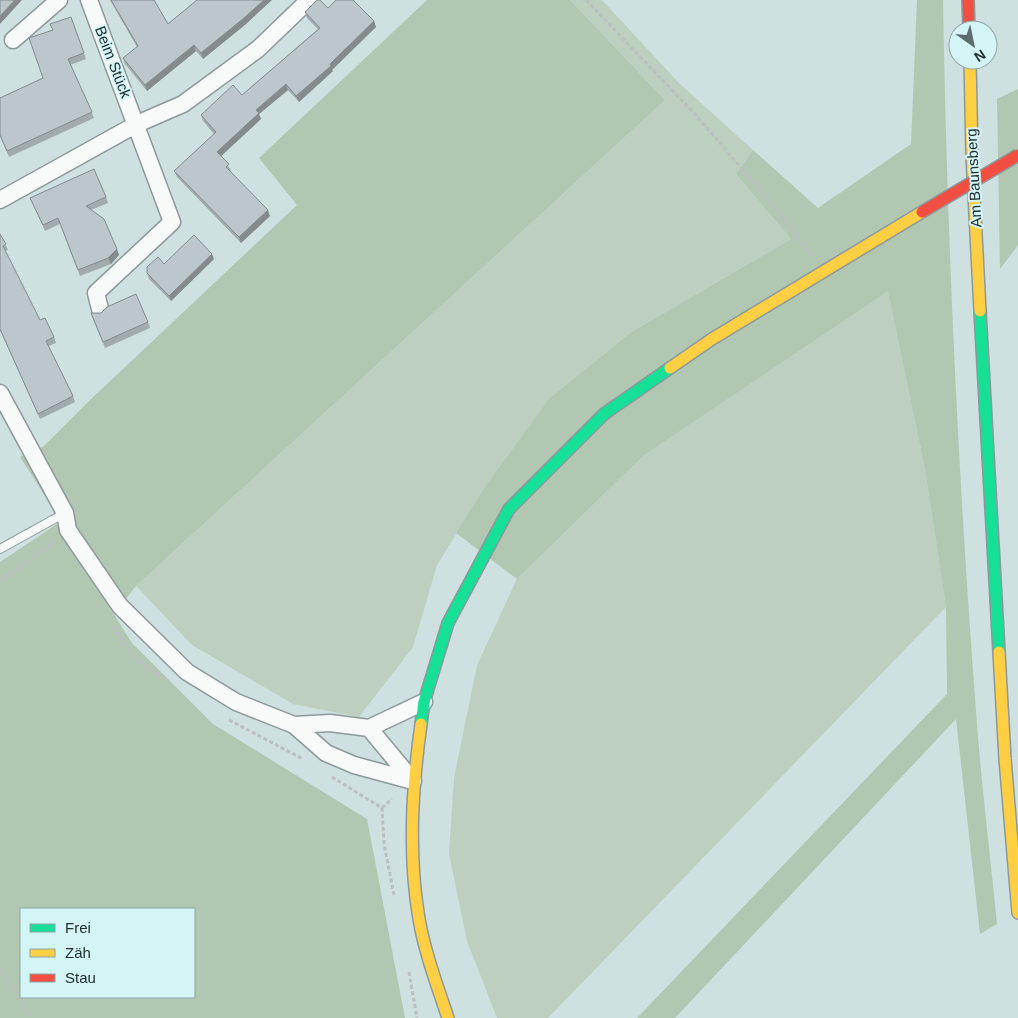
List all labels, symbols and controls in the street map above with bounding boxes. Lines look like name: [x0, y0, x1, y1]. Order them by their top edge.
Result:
north arrow: [948, 20, 998, 70]
street label: Beim Stück: [92, 23, 135, 101]
text: N: [971, 46, 989, 65]
street label: Am Baunsberg: [962, 128, 985, 228]
legend: [20, 908, 195, 998]
text: Frei: [65, 919, 91, 936]
text: Zäh: [65, 944, 91, 961]
text: Stau: [65, 969, 96, 986]

